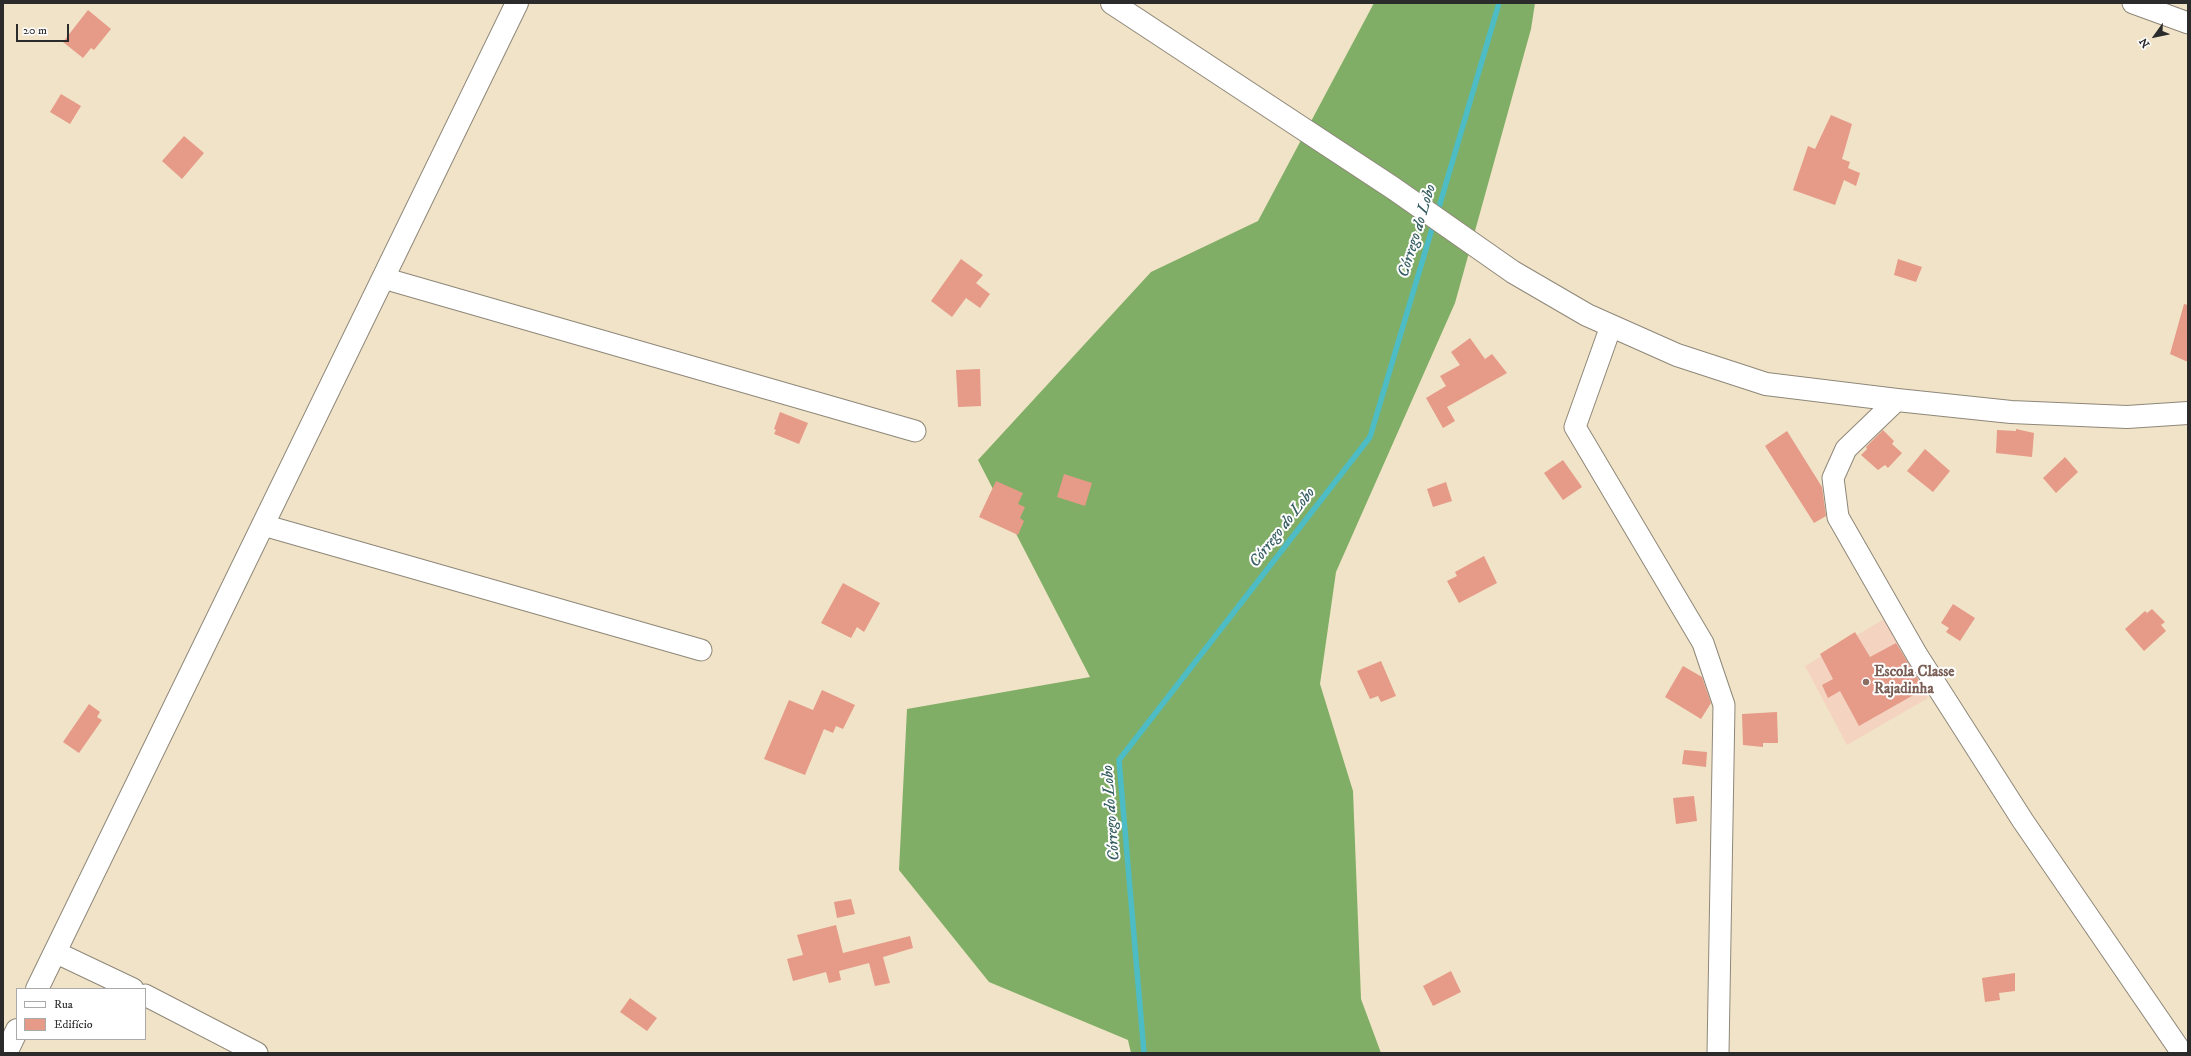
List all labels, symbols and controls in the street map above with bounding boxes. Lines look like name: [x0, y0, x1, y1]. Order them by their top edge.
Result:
scale bar: [18, 16, 71, 42]
north arrow: [2135, 16, 2175, 56]
text: 20 m: [23, 23, 47, 38]
text: N: [2137, 35, 2153, 50]
water label: Córrego do Lobo: [1395, 182, 1441, 280]
water label: Córrego do Lobo: [1246, 484, 1320, 572]
place label: Escola Classe Rajadinha: [1874, 664, 1955, 699]
marker: Escola Classe Rajadinha: [1861, 677, 1871, 687]
water label: Córrego do Lobo: [1099, 764, 1125, 862]
legend: [16, 988, 146, 1040]
text: Rua: [54, 997, 73, 1012]
text: Edifício: [54, 1017, 93, 1032]

